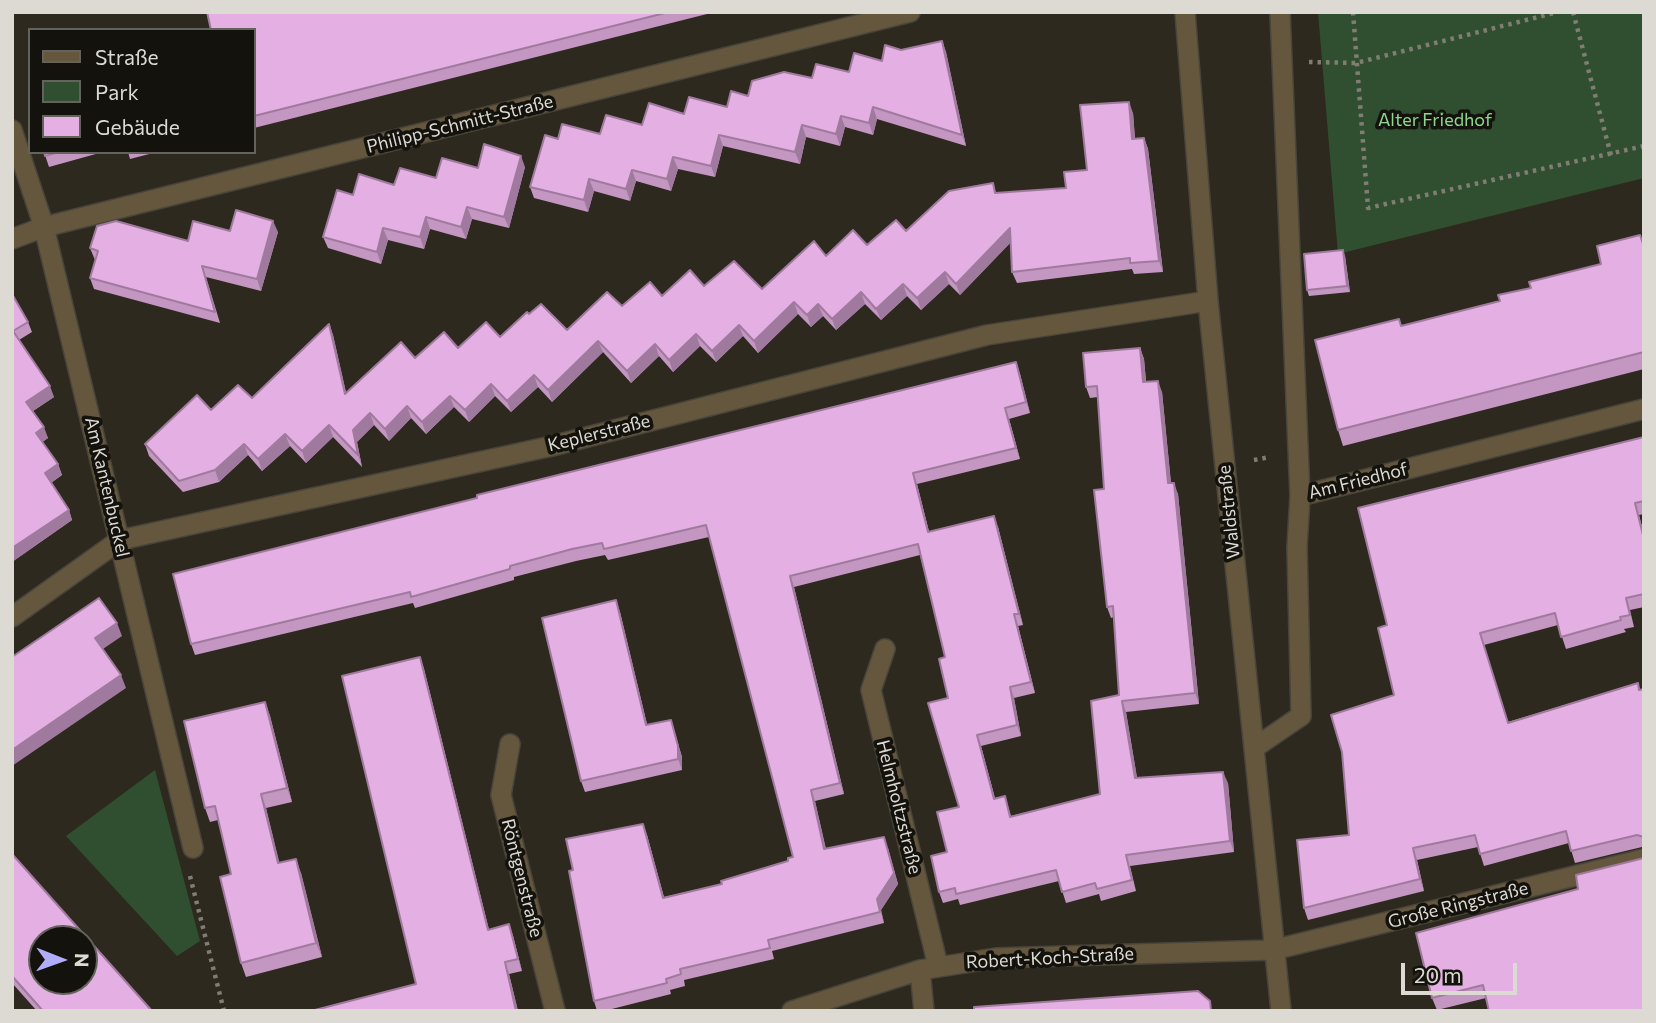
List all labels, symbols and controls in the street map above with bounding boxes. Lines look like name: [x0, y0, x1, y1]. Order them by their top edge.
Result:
legend: [28, 28, 256, 154]
text: Straße: [95, 44, 159, 69]
text: Park: [95, 79, 139, 104]
street label: Philipp-Schmitt-Straße: [365, 90, 555, 158]
park label: Alter Friedhof: [1378, 109, 1492, 131]
text: Gebäude: [95, 114, 180, 139]
street label: Keplerstraße: [546, 410, 652, 456]
street label: Am Kantenbuckel: [80, 415, 134, 559]
street label: Am Friedhof: [1306, 458, 1410, 504]
street label: Waldstraße: [1213, 464, 1245, 560]
street label: Helmholtzstraße: [872, 738, 926, 876]
street label: Röntgenstraße: [497, 816, 547, 940]
street label: Große Ringstraße: [1386, 877, 1530, 933]
north arrow: [28, 925, 98, 995]
street label: Robert-Koch-Straße: [965, 943, 1135, 973]
scale bar: [1404, 950, 1520, 994]
text: N: [71, 953, 94, 968]
text: 20 m: [1414, 962, 1462, 987]

